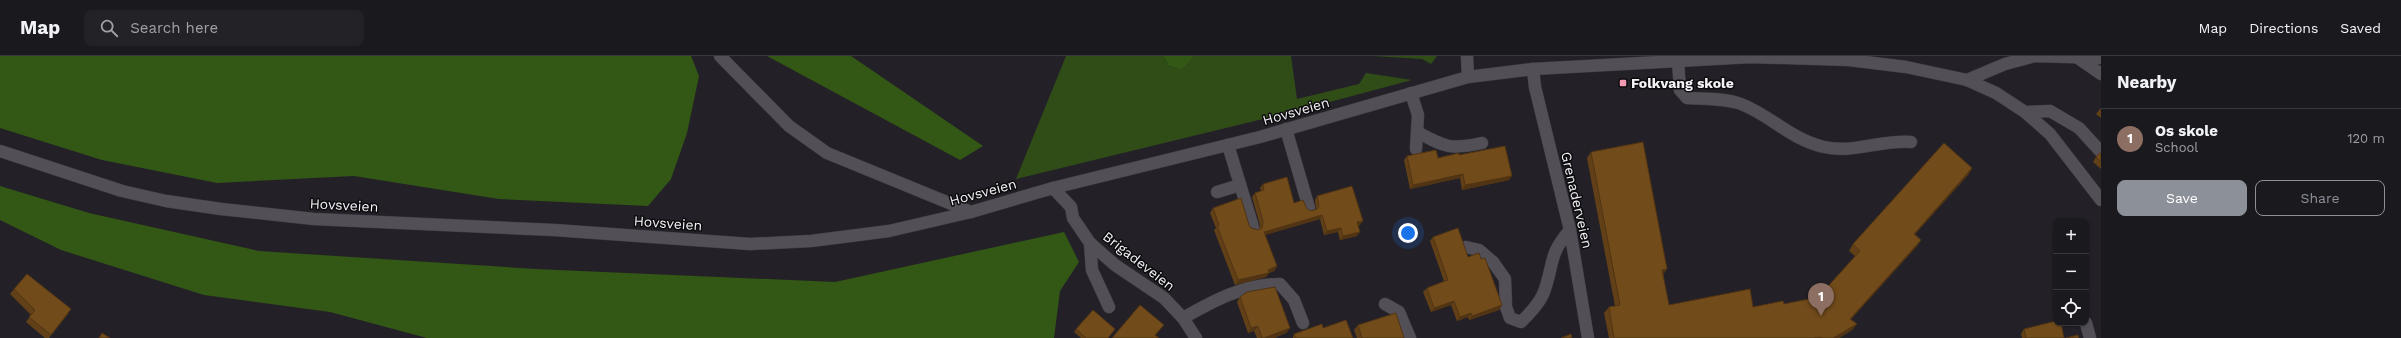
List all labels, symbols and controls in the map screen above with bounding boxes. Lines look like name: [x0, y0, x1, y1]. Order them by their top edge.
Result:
search box: [84, 10, 364, 46]
text: Map: [20, 16, 60, 39]
icon: search: [98, 17, 120, 39]
text: Search here: [130, 19, 218, 37]
text: Map: [2199, 20, 2227, 36]
text: Directions: [2249, 20, 2318, 36]
text: Saved: [2340, 20, 2381, 36]
text: Nearby: [2117, 72, 2176, 92]
place label: Folkvang skole: [1631, 75, 1734, 91]
marker: Folkvang skole: [1618, 78, 1628, 88]
street label: Hovsveien: [1261, 94, 1331, 128]
text: Os skole: [2155, 122, 2218, 140]
text: 1: [2127, 131, 2133, 146]
text: 120 m: [2347, 131, 2385, 146]
text: School: [2155, 140, 2198, 155]
street label: Grenaderveien: [1558, 150, 1596, 250]
street label: Hovsveien: [948, 175, 1018, 209]
button: Save: [2117, 180, 2247, 216]
button: Share: [2255, 180, 2385, 216]
street label: Hovsveien: [309, 195, 379, 215]
street label: Hovsveien: [633, 213, 703, 233]
map controls: [2053, 218, 2089, 326]
button: +: [2053, 218, 2089, 254]
your location: [1398, 223, 1418, 243]
street label: Brigadeveien: [1100, 228, 1178, 294]
button: −: [2053, 254, 2089, 290]
pin: 1: [1808, 283, 1834, 316]
button: locate: [2053, 290, 2089, 326]

